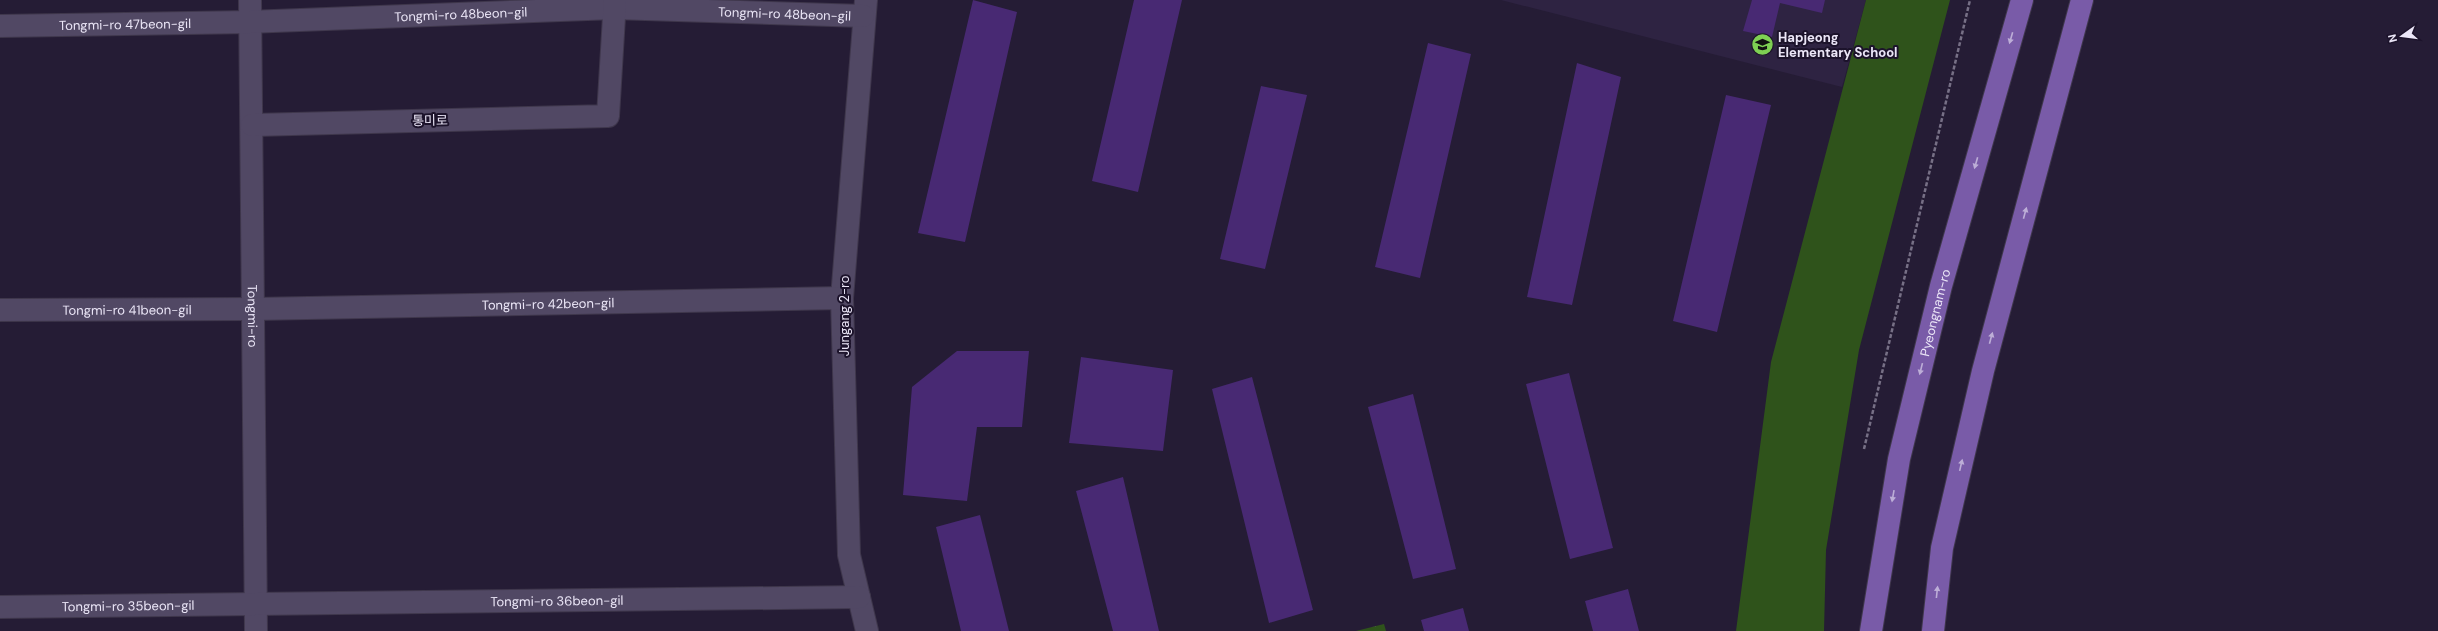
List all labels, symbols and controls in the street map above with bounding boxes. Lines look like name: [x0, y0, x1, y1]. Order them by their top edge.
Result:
street label: Tongmi-ro 48beon-gil: [394, 3, 528, 25]
street label: Tongmi-ro 48beon-gil: [718, 3, 851, 25]
street label: Tongmi-ro 47beon-gil: [59, 15, 191, 34]
north arrow: [2382, 16, 2422, 56]
place label: Hapjeong Elementary School: [1778, 29, 1898, 61]
school or university icon: Hapjeong Elementary School: [1750, 31, 1776, 57]
one-way arrow: [2008, 32, 2014, 44]
text: N: [2385, 33, 2400, 44]
street label: 통미로: [412, 112, 448, 129]
one-way arrow: [1973, 157, 1979, 169]
one-way arrow: [2022, 206, 2028, 218]
street label: Pyeongnam-ro: [1916, 267, 1954, 358]
street label: Jungang 2-ro: [836, 275, 853, 356]
street label: Tongmi-ro: [244, 285, 261, 348]
street label: Tongmi-ro 42beon-gil: [482, 294, 614, 314]
street label: Tongmi-ro 41beon-gil: [62, 301, 192, 319]
one-way arrow: [1989, 332, 1995, 344]
one-way arrow: [1918, 364, 1924, 376]
one-way arrow: [1959, 458, 1965, 471]
one-way arrow: [1889, 490, 1895, 502]
one-way arrow: [1934, 586, 1941, 598]
street label: Tongmi-ro 36beon-gil: [490, 592, 624, 610]
street label: Tongmi-ro 35beon-gil: [62, 597, 194, 615]

